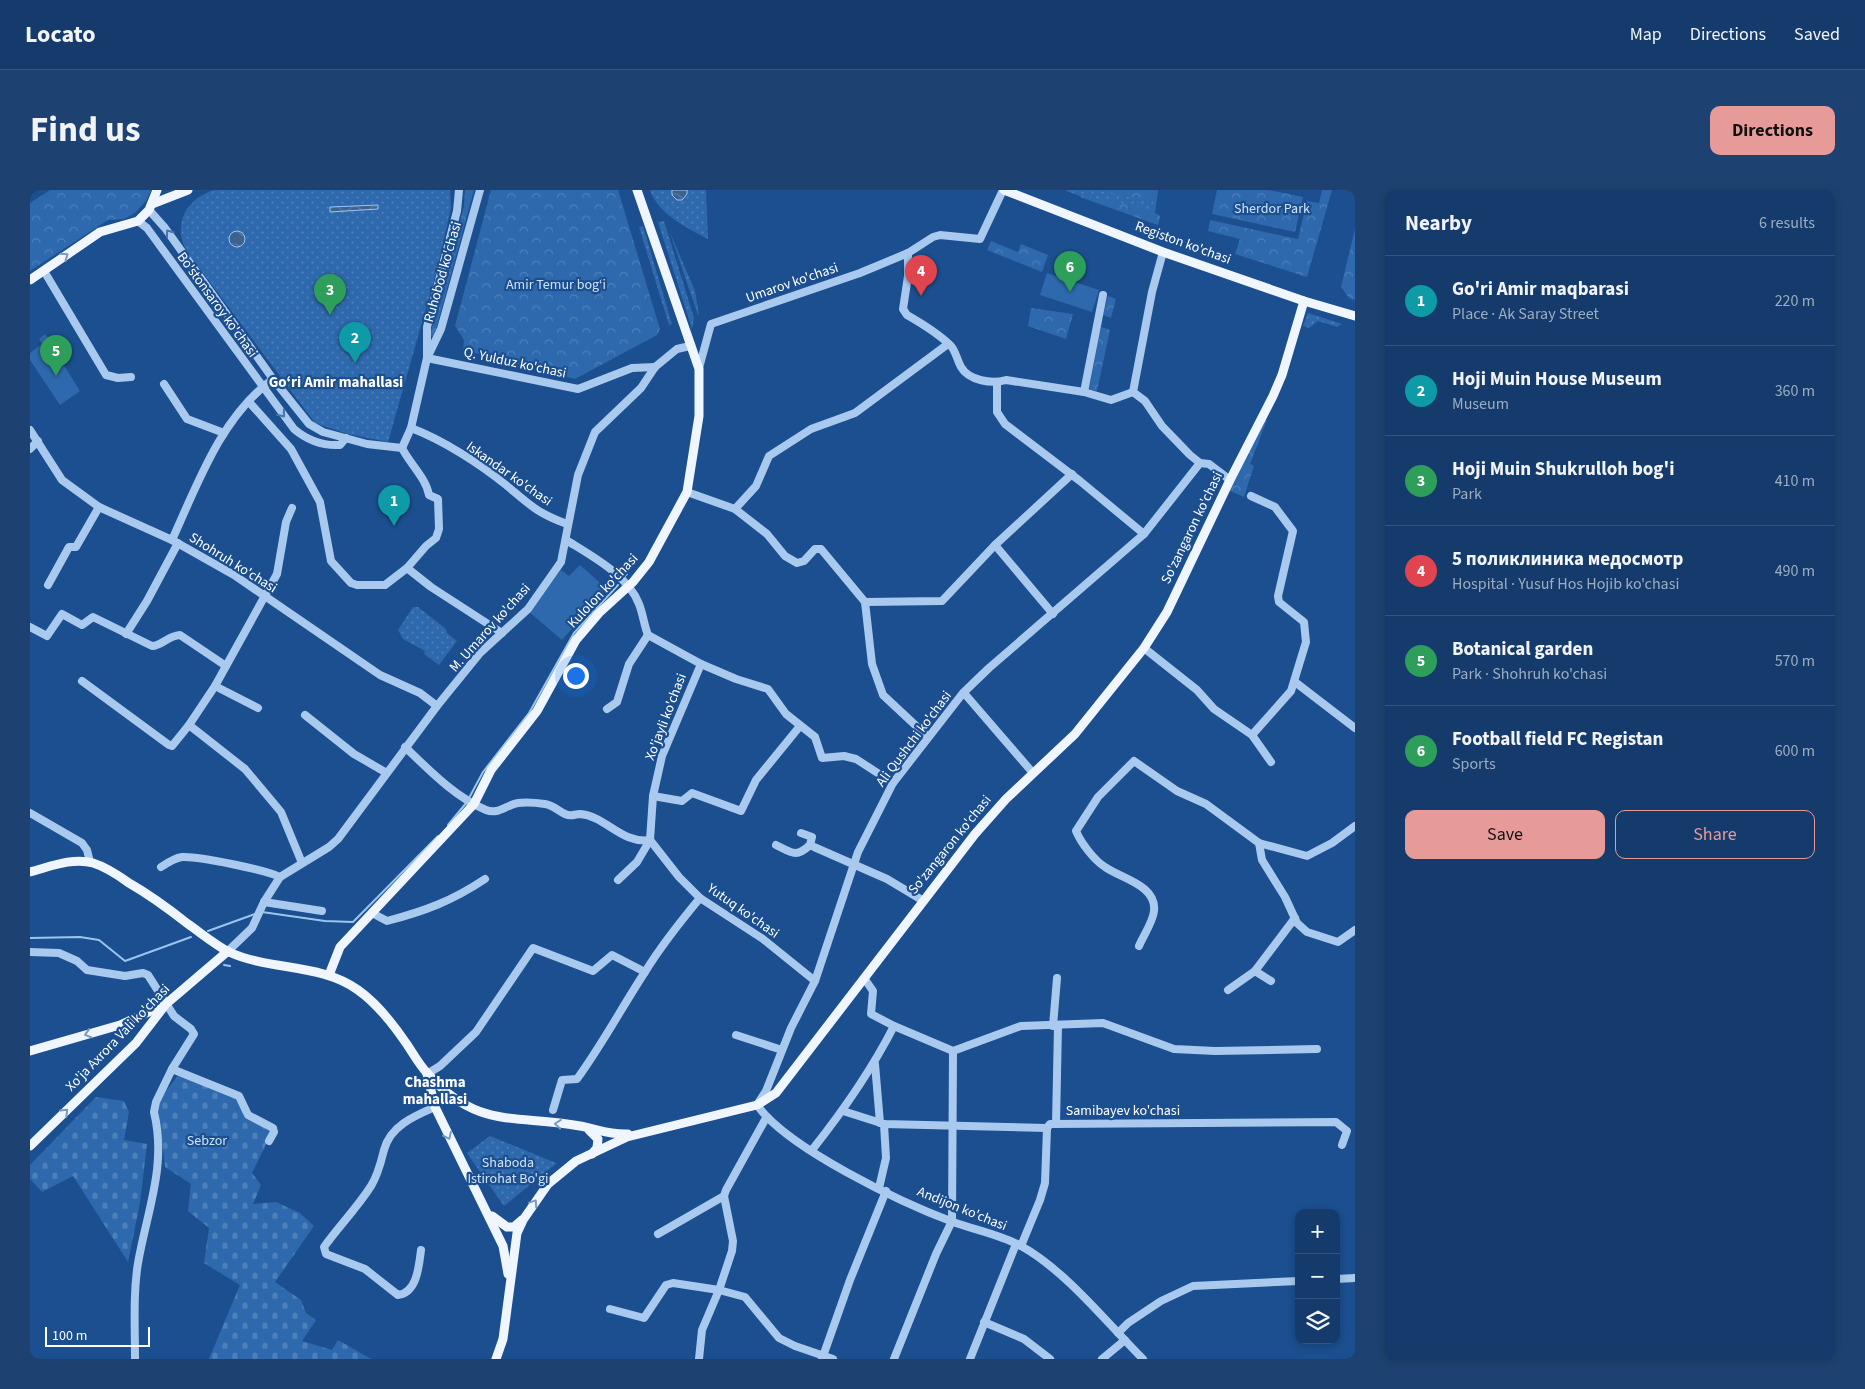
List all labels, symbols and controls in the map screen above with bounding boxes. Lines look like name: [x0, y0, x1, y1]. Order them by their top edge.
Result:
text: Locato: [25, 17, 96, 52]
text: Map: [1630, 22, 1662, 47]
text: Directions: [1690, 22, 1766, 47]
text: Saved: [1794, 22, 1840, 47]
text: Find us: [30, 105, 140, 155]
button: Directions: [1710, 106, 1835, 155]
park label: Sherdor Park: [1234, 199, 1310, 219]
text: Nearby: [1405, 208, 1472, 238]
text: 6 results: [1759, 212, 1815, 234]
street label: Registon ko'chasi: [1132, 216, 1234, 270]
street label: Ruhobod ko'chasi: [419, 219, 467, 325]
one-way arrow: [166, 229, 175, 239]
street label: Bo'stonsaroy ko'chasi: [172, 248, 262, 362]
pin: 6: [1054, 251, 1086, 292]
one-way arrow: [59, 253, 69, 262]
pin: 4: [905, 255, 937, 296]
street label: Umarov ko'chasi: [743, 258, 841, 308]
pin: 3: [314, 274, 346, 315]
park label: Amir Temur bog‘i: [506, 275, 606, 295]
text: Go'ri Amir maqbarasi: [1452, 276, 1629, 303]
text: 1: [1417, 290, 1425, 312]
text: 220 m: [1775, 290, 1815, 312]
text: Place · Ak Saray Street: [1452, 303, 1599, 325]
pin: 2: [339, 322, 371, 363]
pin: 5: [40, 335, 72, 376]
street label: Q. Yulduz ko'chasi: [462, 342, 568, 384]
text: Hoji Muin House Museum: [1452, 366, 1662, 393]
district label: Go‘ri Amir mahallasi: [269, 372, 403, 393]
text: 2: [1417, 380, 1425, 402]
text: 360 m: [1775, 380, 1815, 402]
text: Museum: [1452, 393, 1509, 415]
one-way arrow: [277, 408, 285, 417]
street label: Iskandar ko'chasi: [462, 437, 556, 511]
text: Hoji Muin Shukrulloh bog'i: [1452, 456, 1674, 483]
street label: So'zangaron ko'chasi: [1156, 469, 1228, 587]
text: 3: [1417, 470, 1425, 492]
text: 410 m: [1775, 470, 1815, 492]
text: Park: [1452, 483, 1482, 505]
pin: 1: [378, 485, 410, 526]
street label: Shohruh ko'chasi: [185, 528, 281, 598]
text: 5 поликлиника медосмотр: [1452, 546, 1684, 573]
street label: Kulolon ko'chasi: [563, 549, 643, 633]
text: 4: [1417, 560, 1425, 582]
text: 490 m: [1775, 560, 1815, 582]
text: Hospital · Yusuf Hos Hojib ko'chasi: [1452, 573, 1679, 595]
street label: M. Umarov ko'chasi: [445, 579, 535, 677]
text: Botanical garden: [1452, 636, 1593, 663]
text: 5: [1417, 650, 1425, 672]
text: 570 m: [1775, 650, 1815, 672]
your location: [563, 663, 589, 689]
text: Park · Shohruh ko'chasi: [1452, 663, 1607, 685]
street label: Xo'jayli ko'chasi: [640, 671, 692, 763]
street label: Ali Qushchi ko'chasi: [871, 687, 957, 791]
text: Football field FC Registan: [1452, 726, 1663, 753]
text: 6: [1417, 740, 1425, 762]
text: 600 m: [1775, 740, 1815, 762]
text: Sports: [1452, 753, 1496, 775]
street label: So'zangaron ko'chasi: [904, 791, 996, 899]
button: Save: [1405, 810, 1605, 859]
button: Share: [1615, 810, 1815, 859]
street label: Yutuq ko'chasi: [702, 878, 783, 943]
street label: Xo'ja Axrora Vali ko'chasi: [61, 980, 175, 1096]
one-way arrow: [85, 1029, 93, 1039]
district label: Chashma mahallasi: [403, 1072, 467, 1110]
street label: Samibayev ko'chasi: [1066, 1101, 1180, 1121]
one-way arrow: [59, 1109, 68, 1118]
one-way arrow: [554, 1119, 562, 1130]
park label: Sebzor: [187, 1131, 227, 1151]
one-way arrow: [442, 1131, 452, 1140]
park label: Shaboda Istirohat Bo'gi: [467, 1153, 549, 1189]
street label: Andijon ko'chasi: [914, 1182, 1010, 1236]
one-way arrow: [528, 1200, 537, 1209]
map controls: [1295, 1209, 1340, 1344]
button: +: [1295, 1209, 1340, 1254]
button: −: [1295, 1254, 1340, 1299]
button: layers: [1295, 1299, 1340, 1344]
scale bar: [45, 1324, 150, 1347]
text: 100 m: [52, 1326, 87, 1346]

